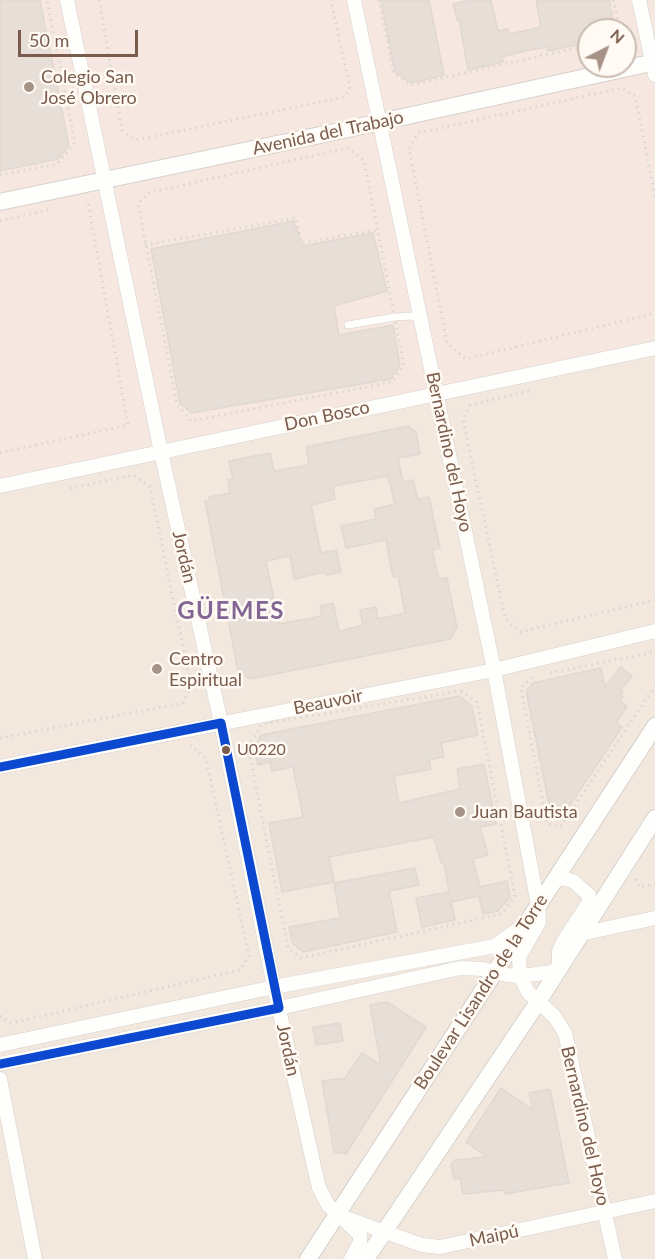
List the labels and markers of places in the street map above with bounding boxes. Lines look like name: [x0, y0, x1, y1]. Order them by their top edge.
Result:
place label: Colegio San José Obrero: [41, 66, 137, 109]
marker: Colegio San José Obrero: [22, 80, 36, 94]
place label: Centro Espiritual: [169, 648, 242, 690]
marker: Centro Espiritual: [150, 662, 164, 676]
place label: U0220: [237, 740, 286, 760]
marker: U0220: [220, 744, 232, 756]
place label: Juan Bautista: [472, 801, 578, 823]
marker: Juan Bautista: [453, 805, 467, 819]

